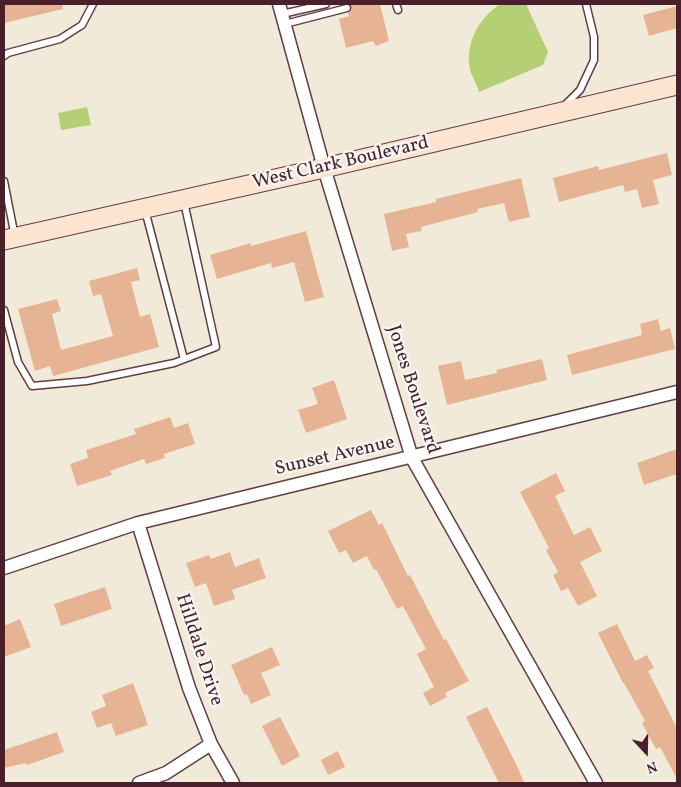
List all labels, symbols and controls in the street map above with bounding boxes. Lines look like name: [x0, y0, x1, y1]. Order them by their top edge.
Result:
street label: West Clark Boulevard: [251, 133, 431, 195]
street label: Jones Boulevard: [380, 323, 444, 457]
street label: Sunset Avenue: [273, 432, 397, 482]
street label: Hilldale Drive: [169, 591, 227, 709]
north arrow: [621, 727, 671, 777]
text: N: [643, 756, 660, 777]

